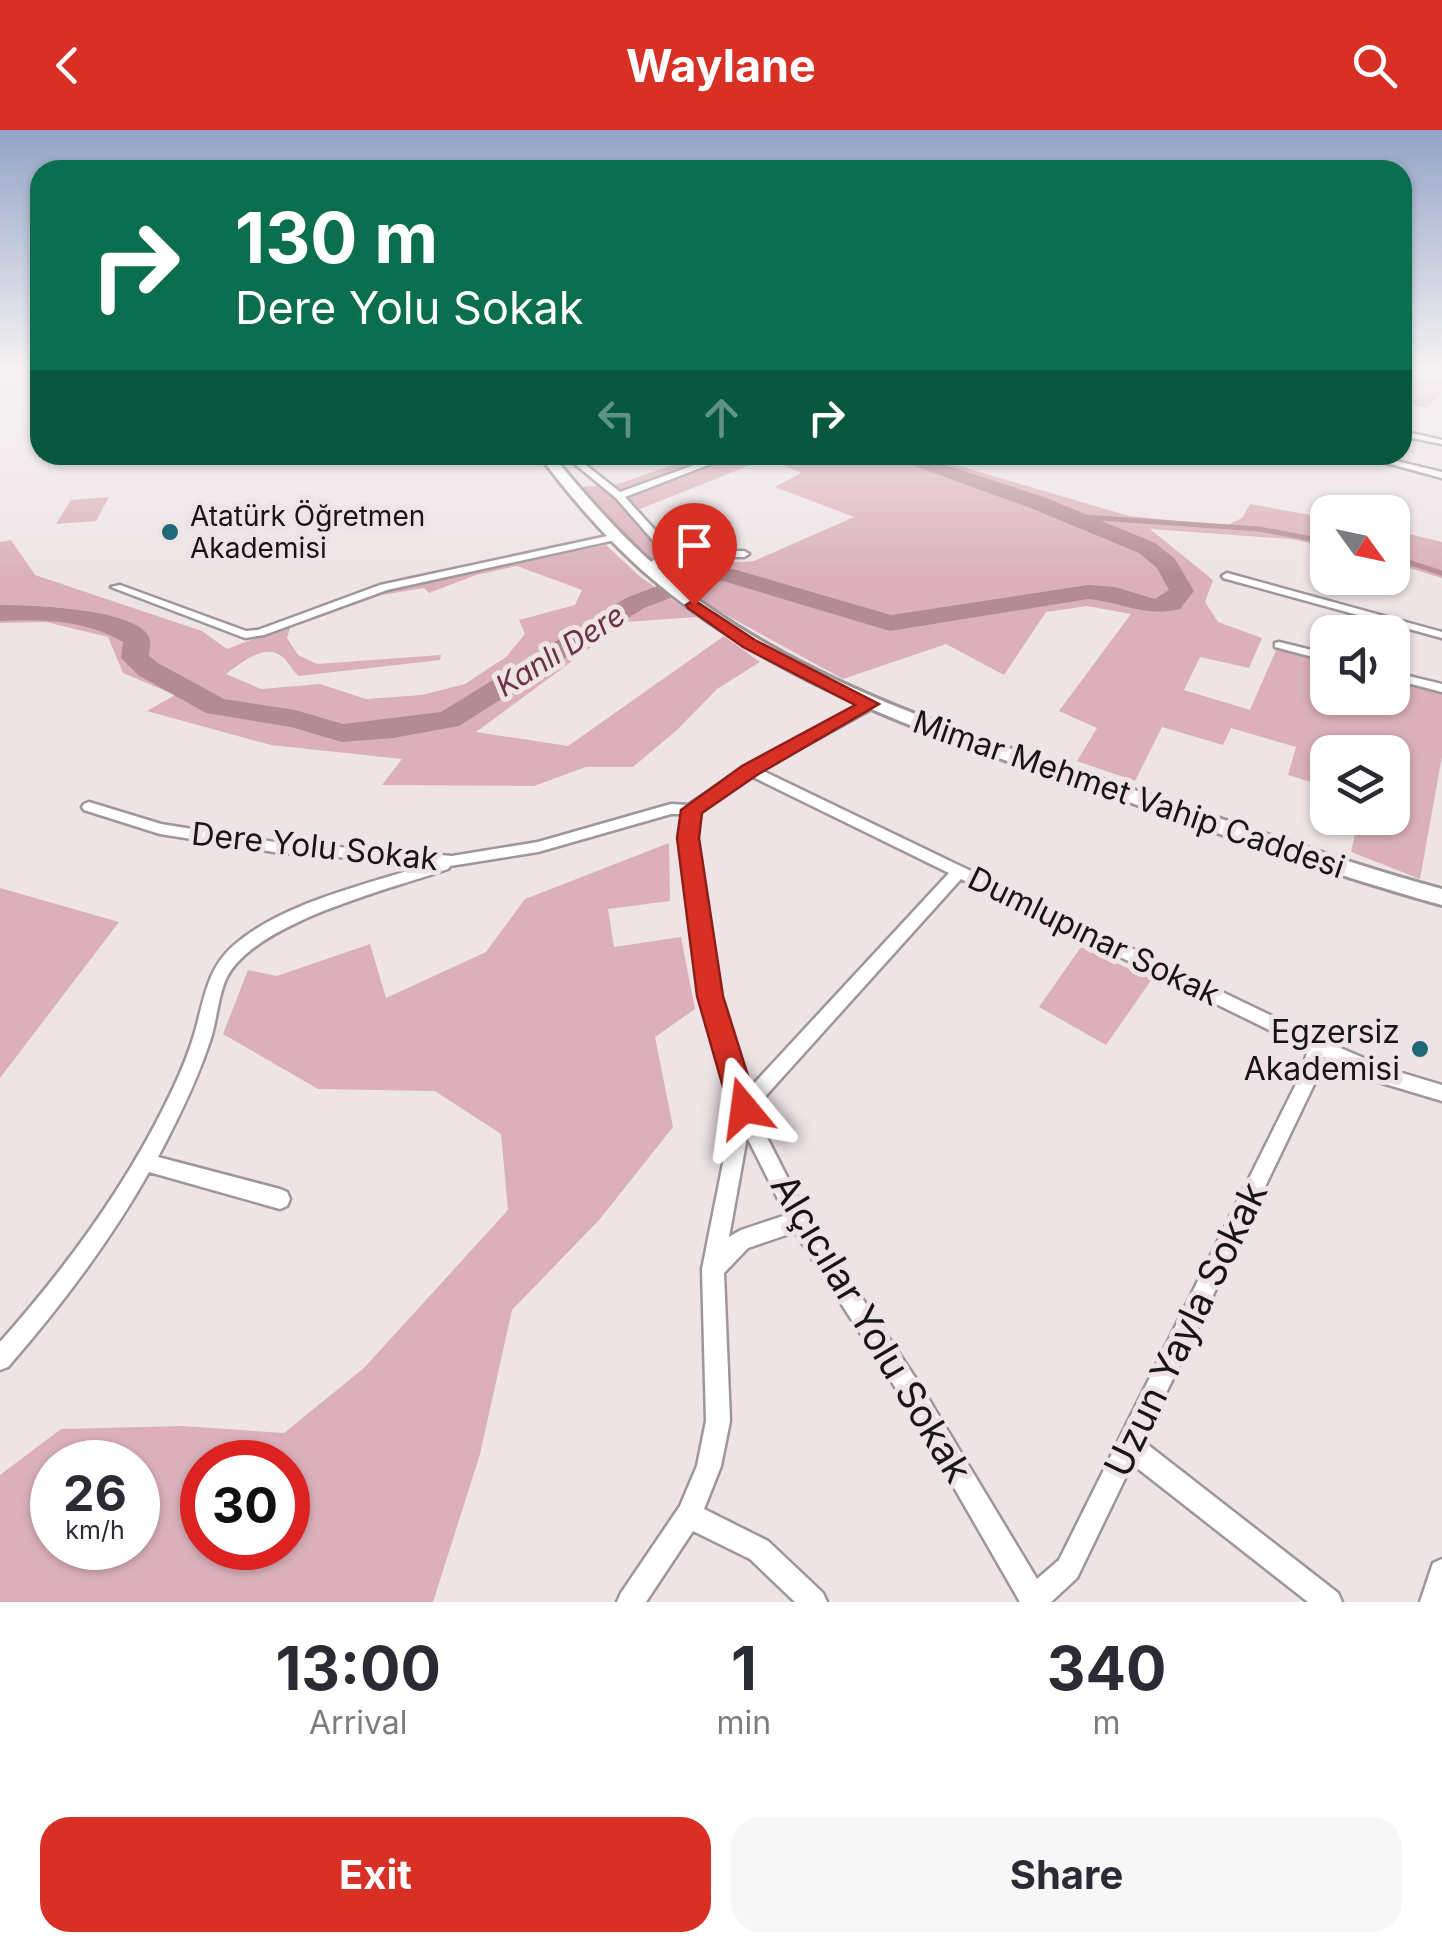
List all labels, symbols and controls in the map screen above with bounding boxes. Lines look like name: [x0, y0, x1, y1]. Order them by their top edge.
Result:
icon: back: [40, 38, 95, 93]
text: Waylane: [626, 38, 816, 93]
icon: search: [1347, 38, 1402, 93]
text: 130 m: [235, 195, 438, 280]
icon: right: [70, 200, 200, 330]
text: Dere Yolu Sokak: [235, 280, 584, 335]
icon: left: [589, 390, 644, 445]
icon: ahead: [694, 390, 749, 445]
icon: right: [799, 390, 854, 445]
north arrow: [1310, 495, 1410, 595]
map controls: [1310, 495, 1410, 835]
place label: Atatürk Öğretmen Akademisi: [190, 499, 425, 565]
pin: [652, 503, 737, 606]
icon: arrive: [667, 518, 722, 573]
marker: Atatürk Öğretmen Akademisi: [159, 521, 181, 543]
water label: Kanlı Dere: [489, 596, 631, 704]
button: sound: [1310, 615, 1410, 715]
street label: Mimar Mehmet Vahip Caddesi: [908, 702, 1350, 886]
button: layers: [1310, 735, 1410, 835]
street label: Dere Yolu Sokak: [190, 814, 441, 878]
street label: Dumlupınar Sokak: [962, 858, 1226, 1014]
place label: Egzersiz Akademisi: [1244, 1012, 1400, 1088]
marker: Egzersiz Akademisi: [1409, 1038, 1431, 1060]
position arrow: [692, 1056, 796, 1160]
street label: Alçıcılar Yolu Sokak: [762, 1166, 982, 1490]
street label: Uzun Yayla Sokak: [1094, 1174, 1276, 1484]
speed limit sign: 30: [180, 1440, 310, 1570]
text: 26: [63, 1463, 127, 1523]
text: km/h: [65, 1515, 125, 1545]
text: 13:00: [275, 1632, 441, 1704]
text: 1: [731, 1632, 757, 1704]
text: 340: [1047, 1632, 1166, 1704]
text: Arrival: [309, 1703, 408, 1742]
text: min: [717, 1703, 771, 1742]
text: m: [1093, 1703, 1121, 1742]
button: Exit: [40, 1817, 711, 1932]
button: Share: [731, 1817, 1402, 1932]

